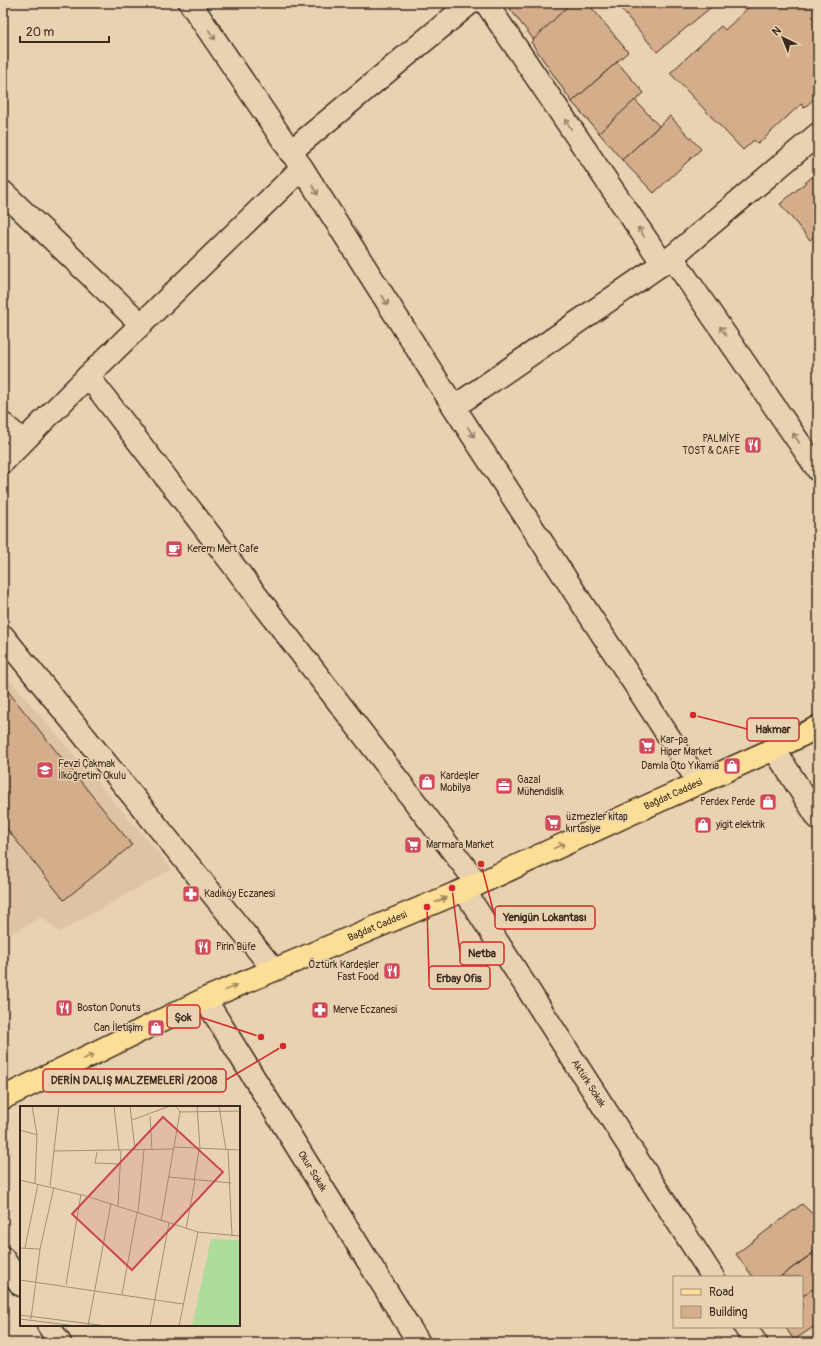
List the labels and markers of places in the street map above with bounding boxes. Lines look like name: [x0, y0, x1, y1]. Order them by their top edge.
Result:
place label: PALMİYE TOST & CAFE: [682, 432, 740, 457]
restaurant icon: PALMİYE TOST & CAFE: [743, 435, 763, 455]
cafe icon: Kerem Mert Cafe: [164, 539, 184, 559]
place label: Kerem Mert Cafe: [187, 543, 258, 555]
callout: Hakmar: [747, 718, 799, 741]
place label: Kar-pa Hiper Market: [660, 734, 713, 758]
supermarket icon: Kar-pa Hiper Market: [637, 736, 657, 756]
shop icon: Damla Oto Yıkama: [722, 756, 742, 776]
place label: Fevzi Çakmak İlköğretim Okulu: [58, 758, 126, 782]
school or university icon: Fevzi Çakmak İlköğretim Okulu: [35, 760, 55, 780]
place label: Damla Oto Yıkama: [641, 760, 719, 772]
place label: Kardeşler Mobilya: [440, 770, 480, 794]
shop icon: Kardeşler Mobilya: [417, 772, 437, 792]
place label: Gazal Mühendislik: [517, 774, 565, 798]
office icon: Gazal Mühendislik: [494, 776, 514, 796]
shop icon: Perdex Perde: [758, 792, 778, 812]
place label: Perdex Perde: [700, 796, 755, 808]
place label: üzmezler kitap kırtasiye: [566, 811, 628, 835]
supermarket icon: üzmezler kitap kırtasiye: [543, 813, 563, 833]
shop icon: yigit elektrik: [693, 815, 713, 835]
place label: yigit elektrik: [715, 819, 766, 831]
supermarket icon: Marmara Market: [403, 835, 423, 855]
place label: Marmara Market: [426, 839, 495, 851]
pharmacy icon: Kadıköy Eczanesi: [181, 884, 201, 904]
place label: Kadıköy Eczanesi: [204, 888, 275, 900]
callout: Yenigün Lokantası: [495, 906, 595, 929]
restaurant icon: Pirin Büfe: [193, 937, 213, 957]
place label: Pirin Büfe: [216, 941, 256, 953]
callout: Netba: [460, 942, 504, 965]
place label: Öztürk Kardeşler Fast Food: [309, 958, 379, 983]
restaurant icon: Öztürk Kardeşler Fast Food: [382, 961, 402, 981]
callout: Erbay Ofis: [429, 966, 490, 989]
restaurant icon: Boston Donuts: [54, 998, 74, 1018]
pharmacy icon: Merve Eczanesi: [310, 1000, 330, 1020]
place label: Boston Donuts: [77, 1002, 141, 1014]
place label: Merve Eczanesi: [333, 1004, 397, 1016]
callout: Şok: [167, 1005, 200, 1028]
shop icon: Can İletişim: [146, 1018, 166, 1038]
place label: Can İletişim: [94, 1021, 143, 1034]
callout: DERİN DALIŞ MALZEMELERİ /2008: [43, 1069, 226, 1092]

